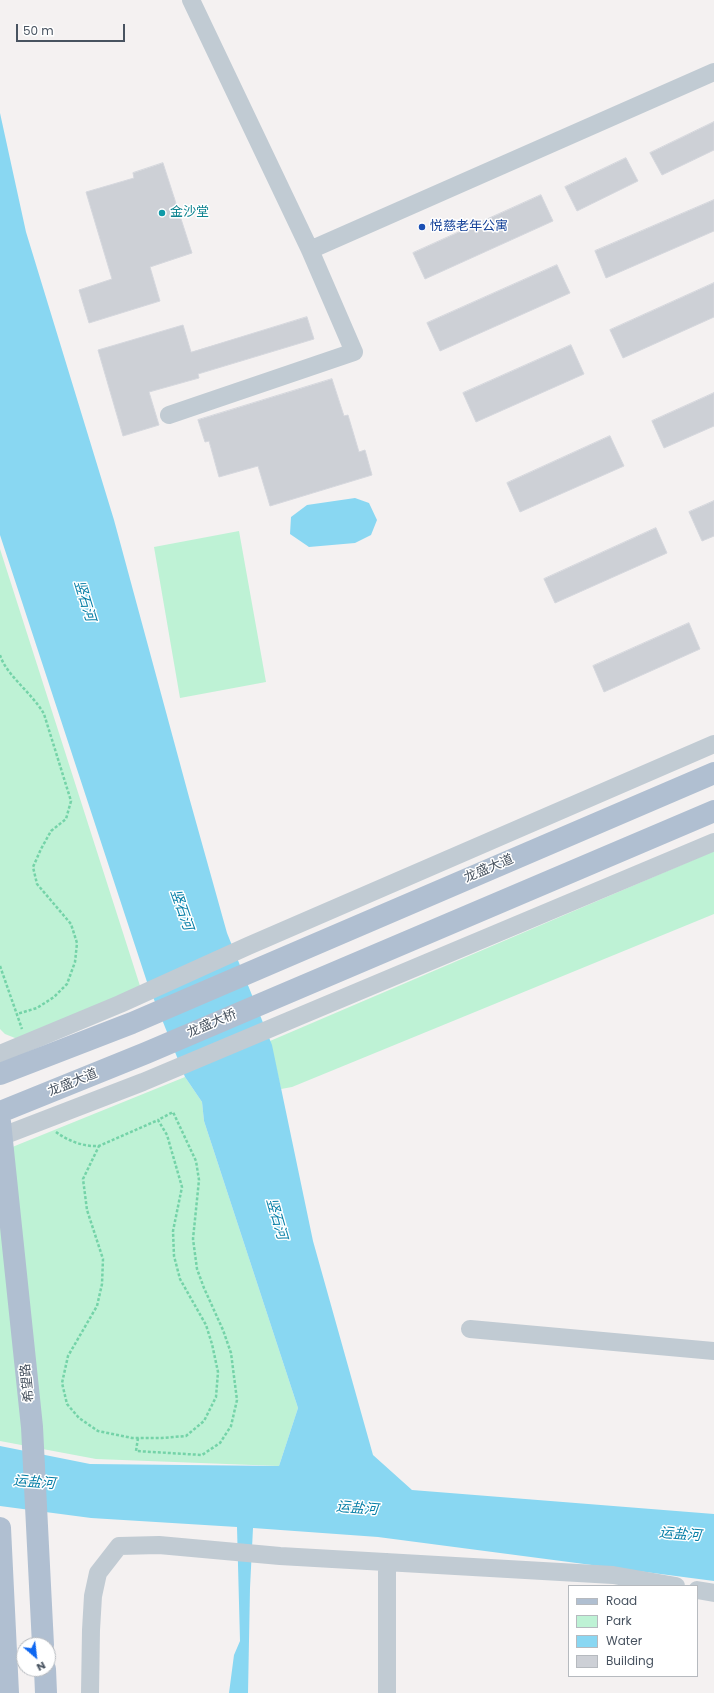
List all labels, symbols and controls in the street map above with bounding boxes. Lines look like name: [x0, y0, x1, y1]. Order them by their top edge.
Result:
scale bar: [18, 16, 127, 42]
text: 50 m: [23, 22, 54, 39]
place label: 金沙堂: [170, 205, 209, 221]
marker: 金沙堂: [157, 208, 167, 218]
place label: 悦慈老年公寓: [430, 219, 508, 235]
marker: 悦慈老年公寓: [417, 222, 427, 232]
water label: 竖石河: [70, 578, 98, 624]
street label: 龙盛大道: [462, 852, 516, 886]
water label: 竖石河: [166, 887, 196, 933]
street label: 龙盛大桥: [185, 1007, 239, 1041]
street label: 龙盛大道: [46, 1066, 100, 1100]
water label: 竖石河: [262, 1196, 290, 1242]
street label: 希望路: [18, 1363, 38, 1403]
water label: 运盐河: [12, 1473, 56, 1493]
water label: 运盐河: [335, 1499, 379, 1519]
water label: 运盐河: [658, 1525, 702, 1545]
legend: [568, 1585, 698, 1677]
text: Road: [606, 1592, 637, 1609]
text: Park: [606, 1612, 632, 1629]
text: Water: [606, 1632, 642, 1649]
north arrow: [16, 1637, 56, 1677]
text: Building: [606, 1652, 654, 1669]
text: N: [34, 1658, 49, 1676]

